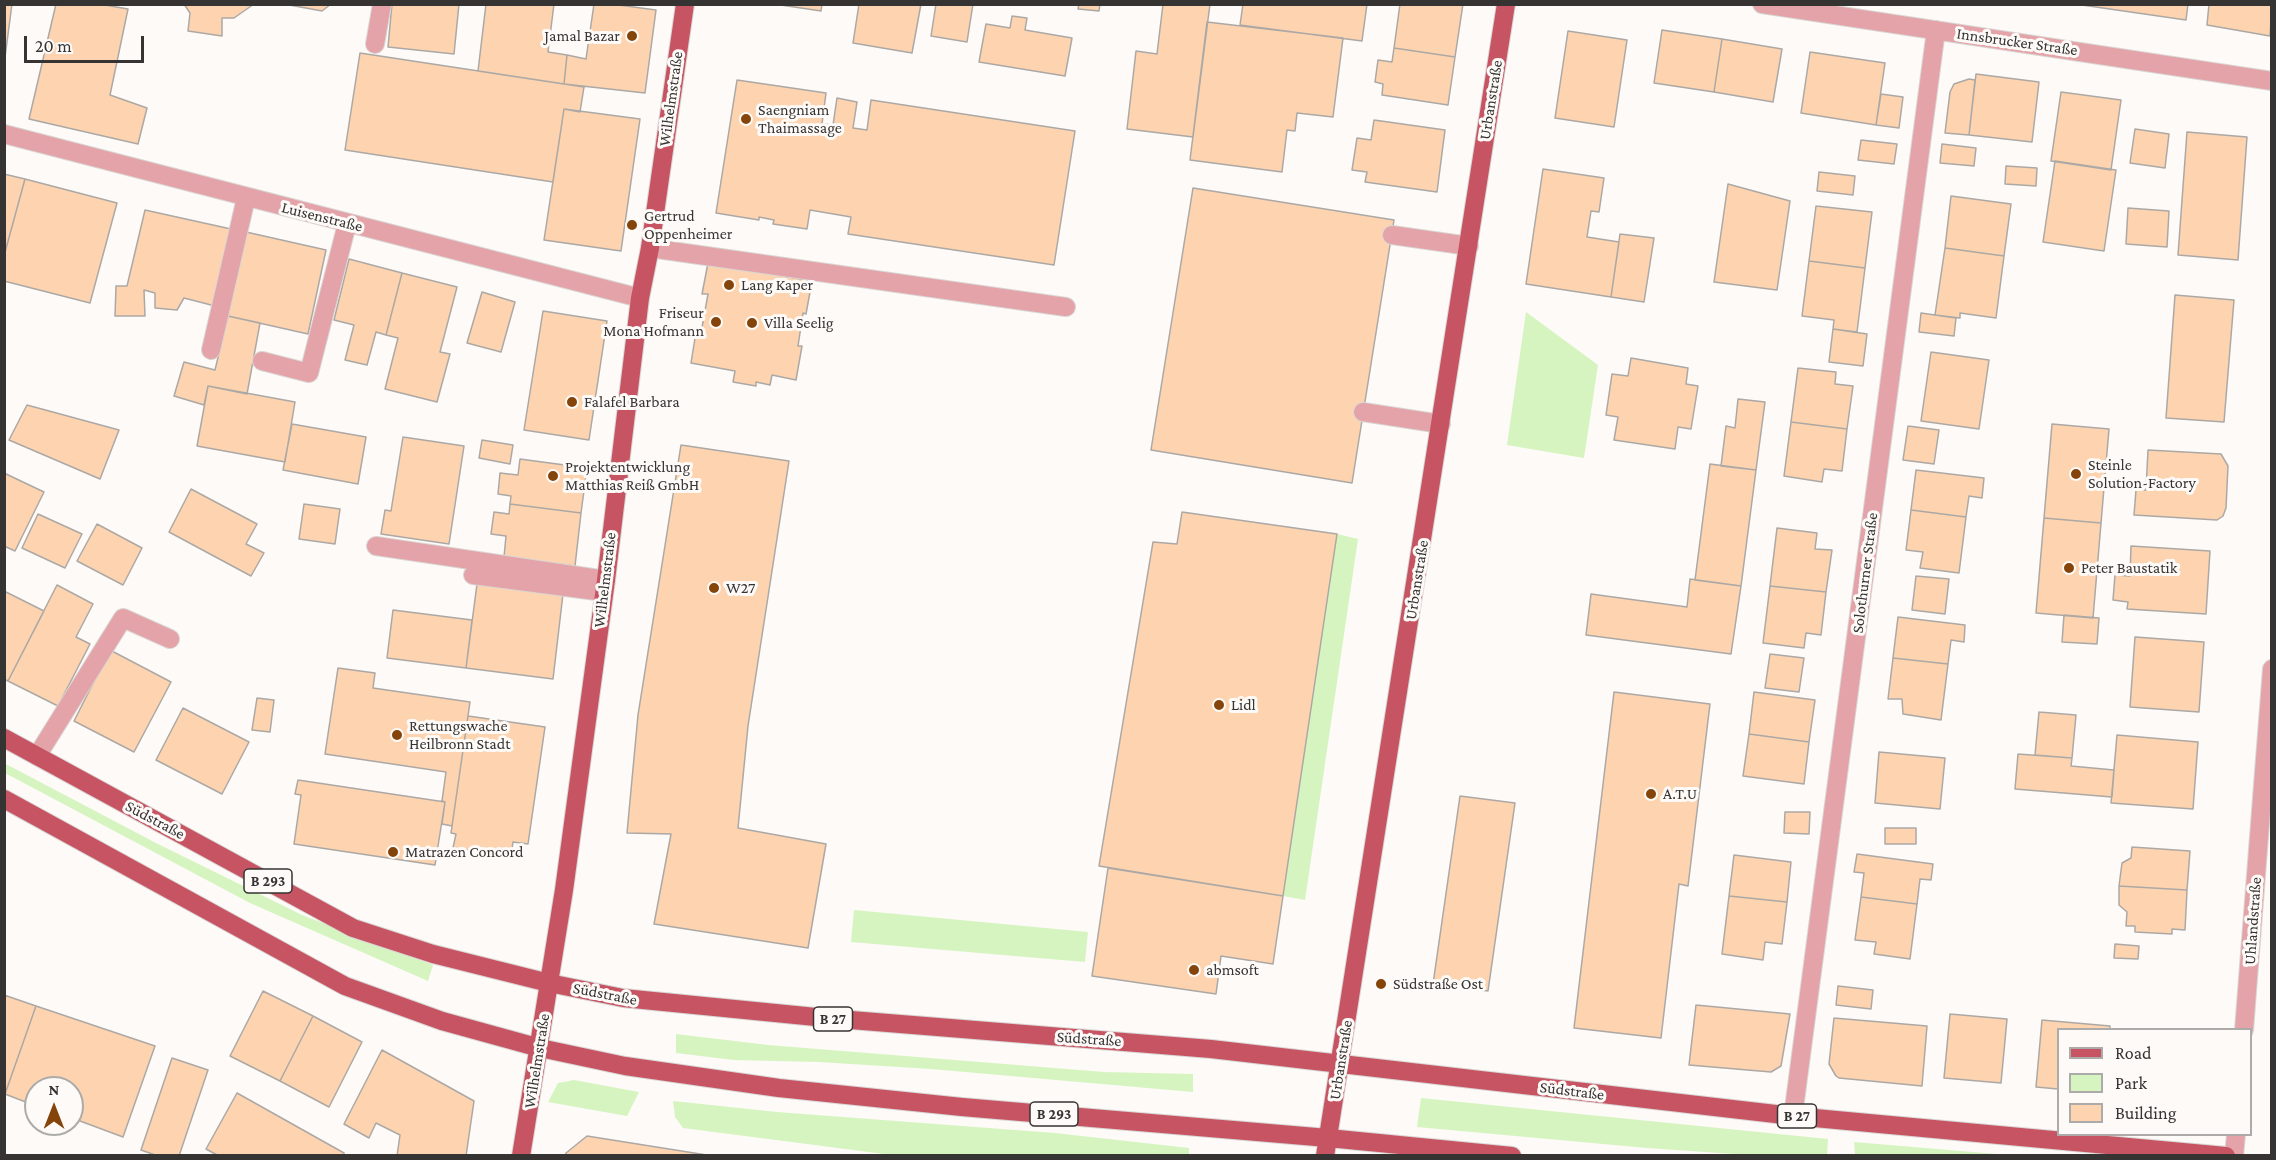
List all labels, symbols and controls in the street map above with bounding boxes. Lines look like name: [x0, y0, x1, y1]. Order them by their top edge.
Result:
scale bar: [27, 24, 147, 62]
street label: Innsbrucker Straße: [1955, 24, 2079, 60]
place label: Jamal Bazar: [544, 26, 620, 46]
marker: Jamal Bazar: [625, 29, 639, 43]
text: 20 m: [35, 36, 72, 56]
street label: Wilhelmstraße: [655, 50, 687, 148]
street label: Urbanstraße: [1475, 59, 1507, 141]
place label: Saengniam Thaimassage: [758, 100, 842, 138]
marker: Saengniam Thaimassage: [739, 112, 753, 126]
street label: Luisenstraße: [280, 198, 364, 236]
place label: Gertrud Oppenheimer: [644, 206, 733, 244]
marker: Gertrud Oppenheimer: [625, 218, 639, 232]
place label: Lang Kaper: [741, 275, 813, 295]
marker: Lang Kaper: [722, 278, 736, 292]
place label: Friseur Mona Hofmann: [603, 303, 704, 341]
place label: Villa Seelig: [764, 313, 834, 333]
marker: Friseur Mona Hofmann: [709, 315, 723, 329]
marker: Villa Seelig: [745, 316, 759, 330]
place label: Falafel Barbara: [584, 392, 680, 412]
marker: Falafel Barbara: [565, 395, 579, 409]
place label: Steinle Solution-Factory: [2088, 455, 2196, 493]
place label: Projektentwicklung Matthias Reiß GmbH: [565, 457, 699, 495]
marker: Steinle Solution-Factory: [2069, 467, 2083, 481]
marker: Projektentwicklung Matthias Reiß GmbH: [546, 469, 560, 483]
street label: Solothurner Straße: [1848, 512, 1882, 634]
street label: Wilhelmstraße: [590, 531, 620, 629]
street label: Urbanstraße: [1401, 539, 1433, 621]
place label: Peter Baustatik: [2081, 558, 2177, 578]
marker: Peter Baustatik: [2062, 561, 2076, 575]
place label: W27: [726, 578, 755, 598]
marker: W27: [707, 581, 721, 595]
place label: Lidl: [1231, 695, 1256, 715]
marker: Lidl: [1212, 698, 1226, 712]
place label: Rettungswache Heilbronn Stadt: [409, 716, 510, 754]
marker: Rettungswache Heilbronn Stadt: [390, 728, 404, 742]
place label: A.T.U: [1663, 784, 1697, 804]
marker: A.T.U: [1644, 787, 1658, 801]
street label: Südstraße: [122, 796, 188, 844]
place label: Matrazen Concord: [405, 842, 523, 862]
marker: Matrazen Concord: [386, 845, 400, 859]
road number: B 293: [244, 869, 292, 893]
street label: Uhlandstraße: [2240, 876, 2266, 966]
place label: abmsoft: [1206, 960, 1259, 980]
marker: abmsoft: [1187, 963, 1201, 977]
place label: Südstraße Ost: [1393, 974, 1483, 994]
marker: Südstraße Ost: [1374, 977, 1388, 991]
street label: Südstraße: [571, 978, 639, 1010]
road number: B 27: [814, 1007, 852, 1031]
street label: Wilhelmstraße: [520, 1012, 554, 1110]
street label: Urbanstraße: [1325, 1019, 1357, 1101]
street label: Südstraße: [1056, 1027, 1122, 1051]
legend: [2057, 1028, 2252, 1136]
text: Road: [2115, 1043, 2152, 1063]
text: Park: [2115, 1073, 2147, 1093]
north arrow: [24, 1076, 84, 1136]
street label: Südstraße: [1539, 1078, 1605, 1104]
text: N: [49, 1081, 59, 1098]
road number: B 293: [1030, 1102, 1078, 1126]
text: Building: [2115, 1103, 2176, 1123]
road number: B 27: [1778, 1104, 1816, 1128]

